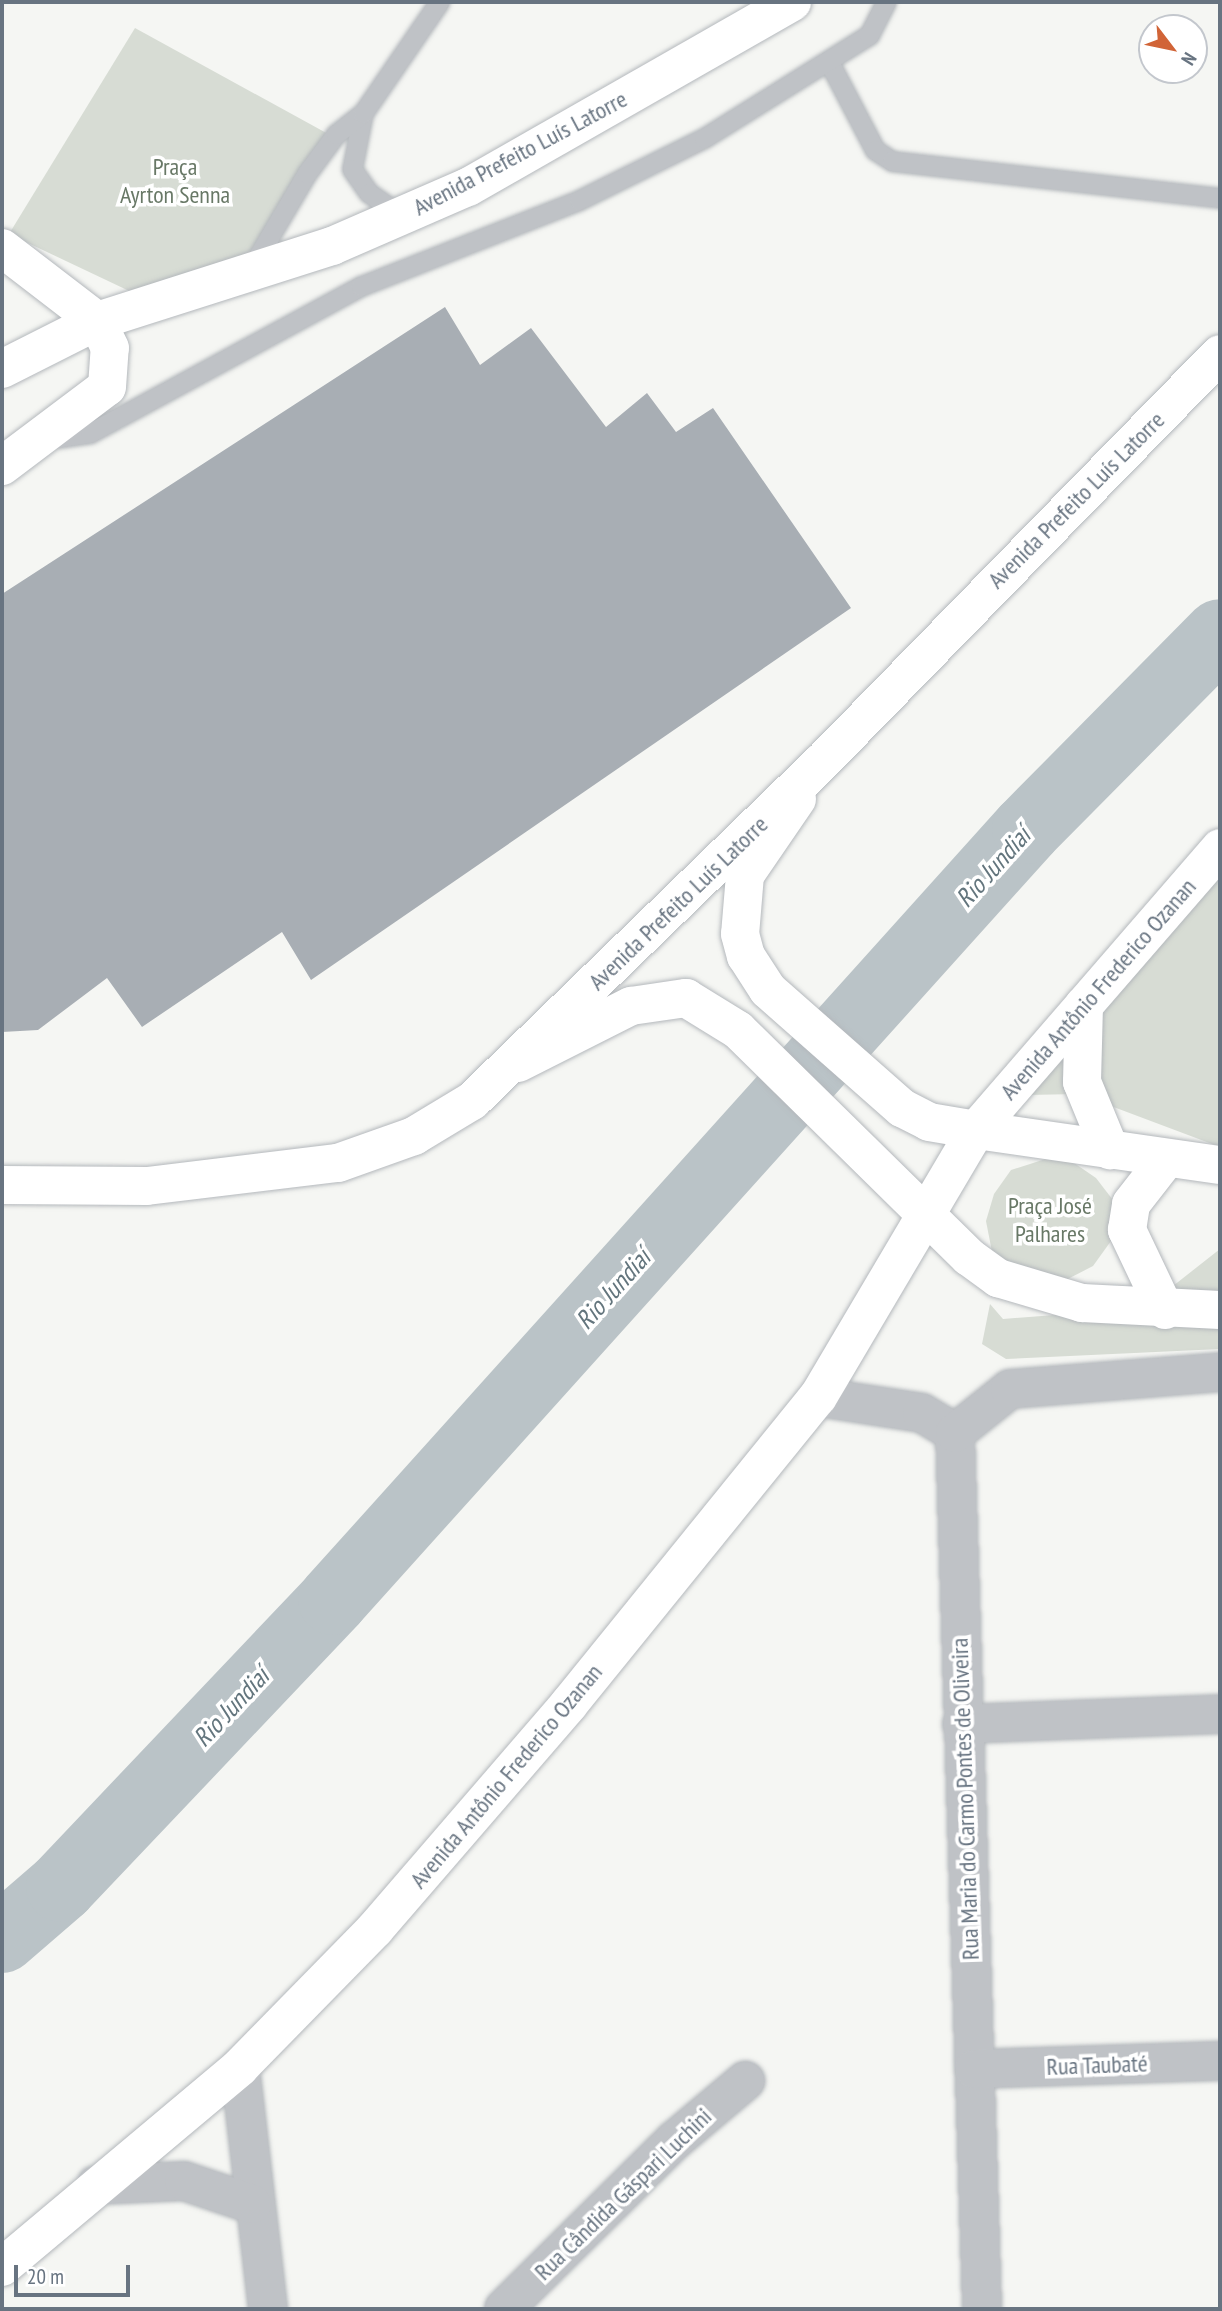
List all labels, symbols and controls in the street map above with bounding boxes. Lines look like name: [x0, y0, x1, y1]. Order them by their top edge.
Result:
north arrow: [1138, 14, 1208, 84]
text: N: [1176, 48, 1202, 70]
street label: Avenida Prefeito Luís Latorre: [408, 84, 632, 222]
park label: Praça Ayrton Senna: [120, 153, 230, 209]
street label: Avenida Prefeito Luís Latorre: [982, 406, 1170, 594]
street label: Avenida Prefeito Luís Latorre: [582, 810, 774, 996]
water label: Rio Jundiaí: [949, 821, 1037, 913]
street label: Avenida Antônio Frederico Ozanan: [994, 872, 1202, 1106]
park label: Praça José Palhares: [1008, 1192, 1092, 1248]
water label: Rio Jundiaí: [569, 1243, 657, 1335]
street label: Rua Maria do Carmo Pontes de Oliveira: [945, 1637, 985, 1961]
street label: Avenida Antônio Frederico Ozanan: [404, 1658, 608, 1894]
water label: Rio Jundiaí: [187, 1661, 275, 1753]
street label: Rua Taubaté: [1046, 2049, 1148, 2081]
street label: Rua Cândida Gáspari Luchini: [528, 2102, 718, 2286]
scale bar: [18, 2252, 133, 2296]
text: 20 m: [27, 2263, 64, 2290]

